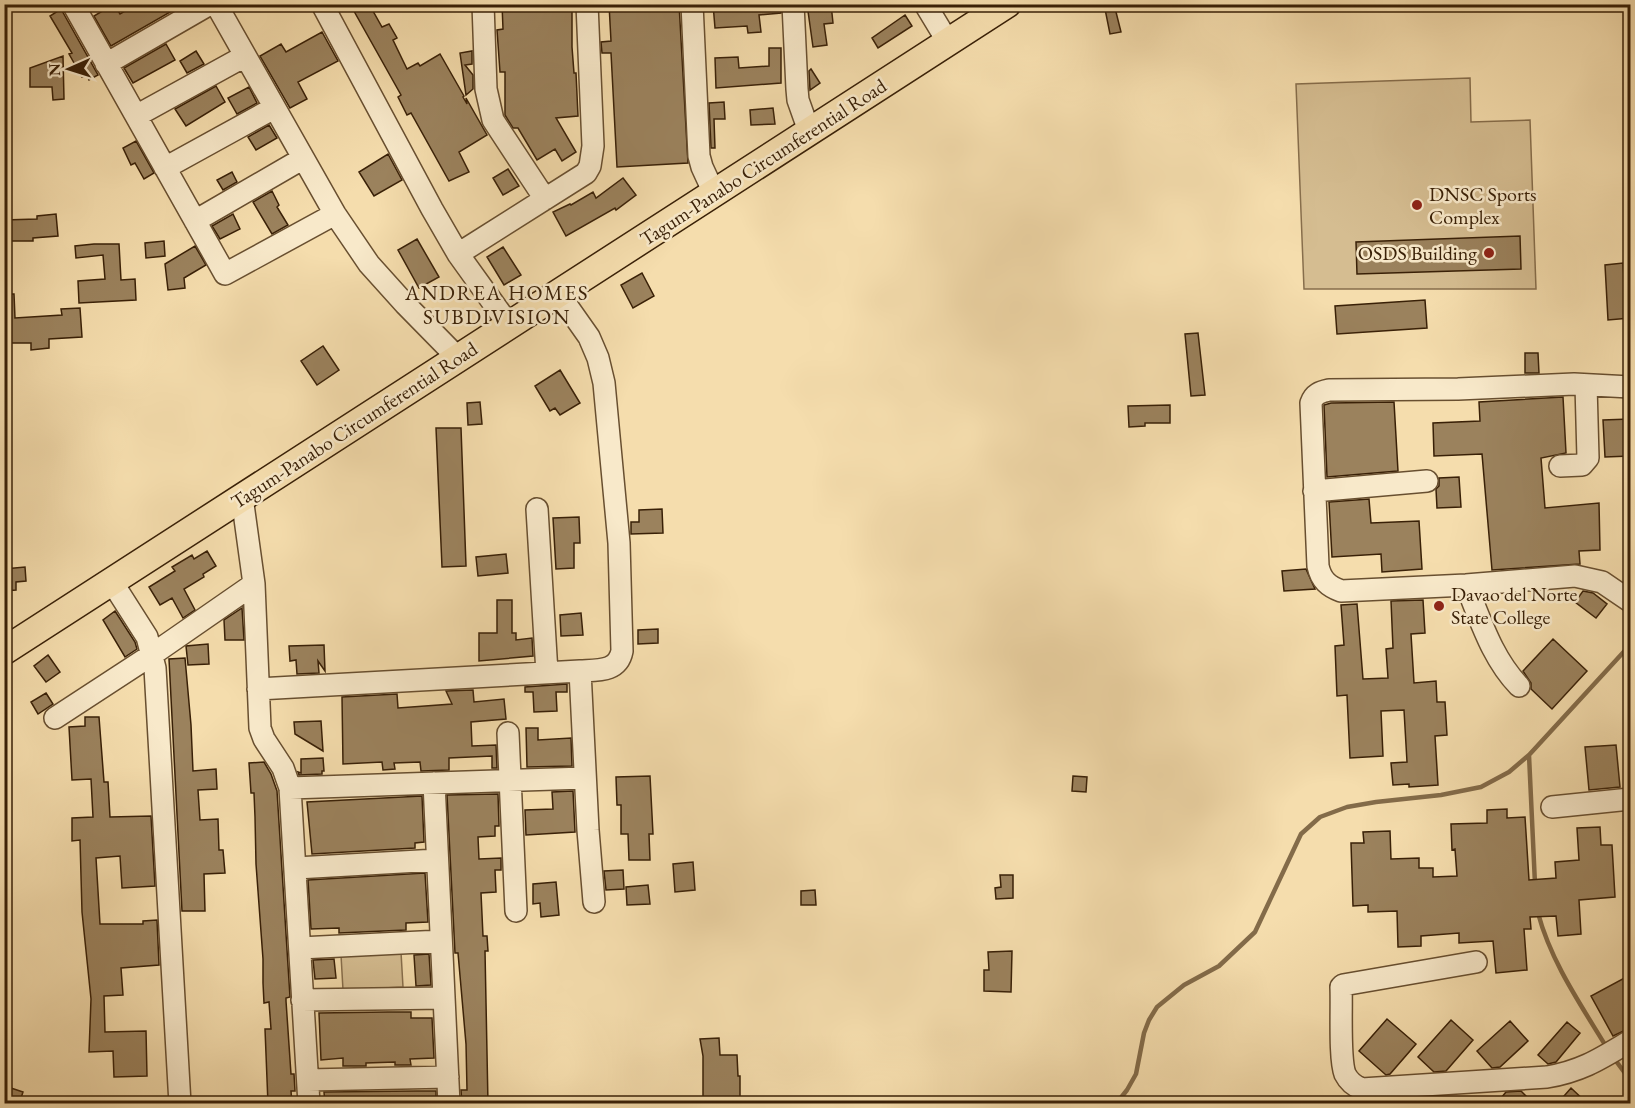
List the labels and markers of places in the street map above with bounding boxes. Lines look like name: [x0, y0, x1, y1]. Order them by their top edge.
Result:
place label: DNSC Sports Complex: [1429, 181, 1536, 230]
marker: DNSC Sports Complex: [1410, 198, 1424, 212]
place label: OSDS Building: [1358, 240, 1477, 266]
marker: OSDS Building: [1482, 246, 1496, 260]
place label: Davao del Norte State College: [1451, 581, 1577, 630]
marker: Davao del Norte State College: [1432, 599, 1446, 613]

